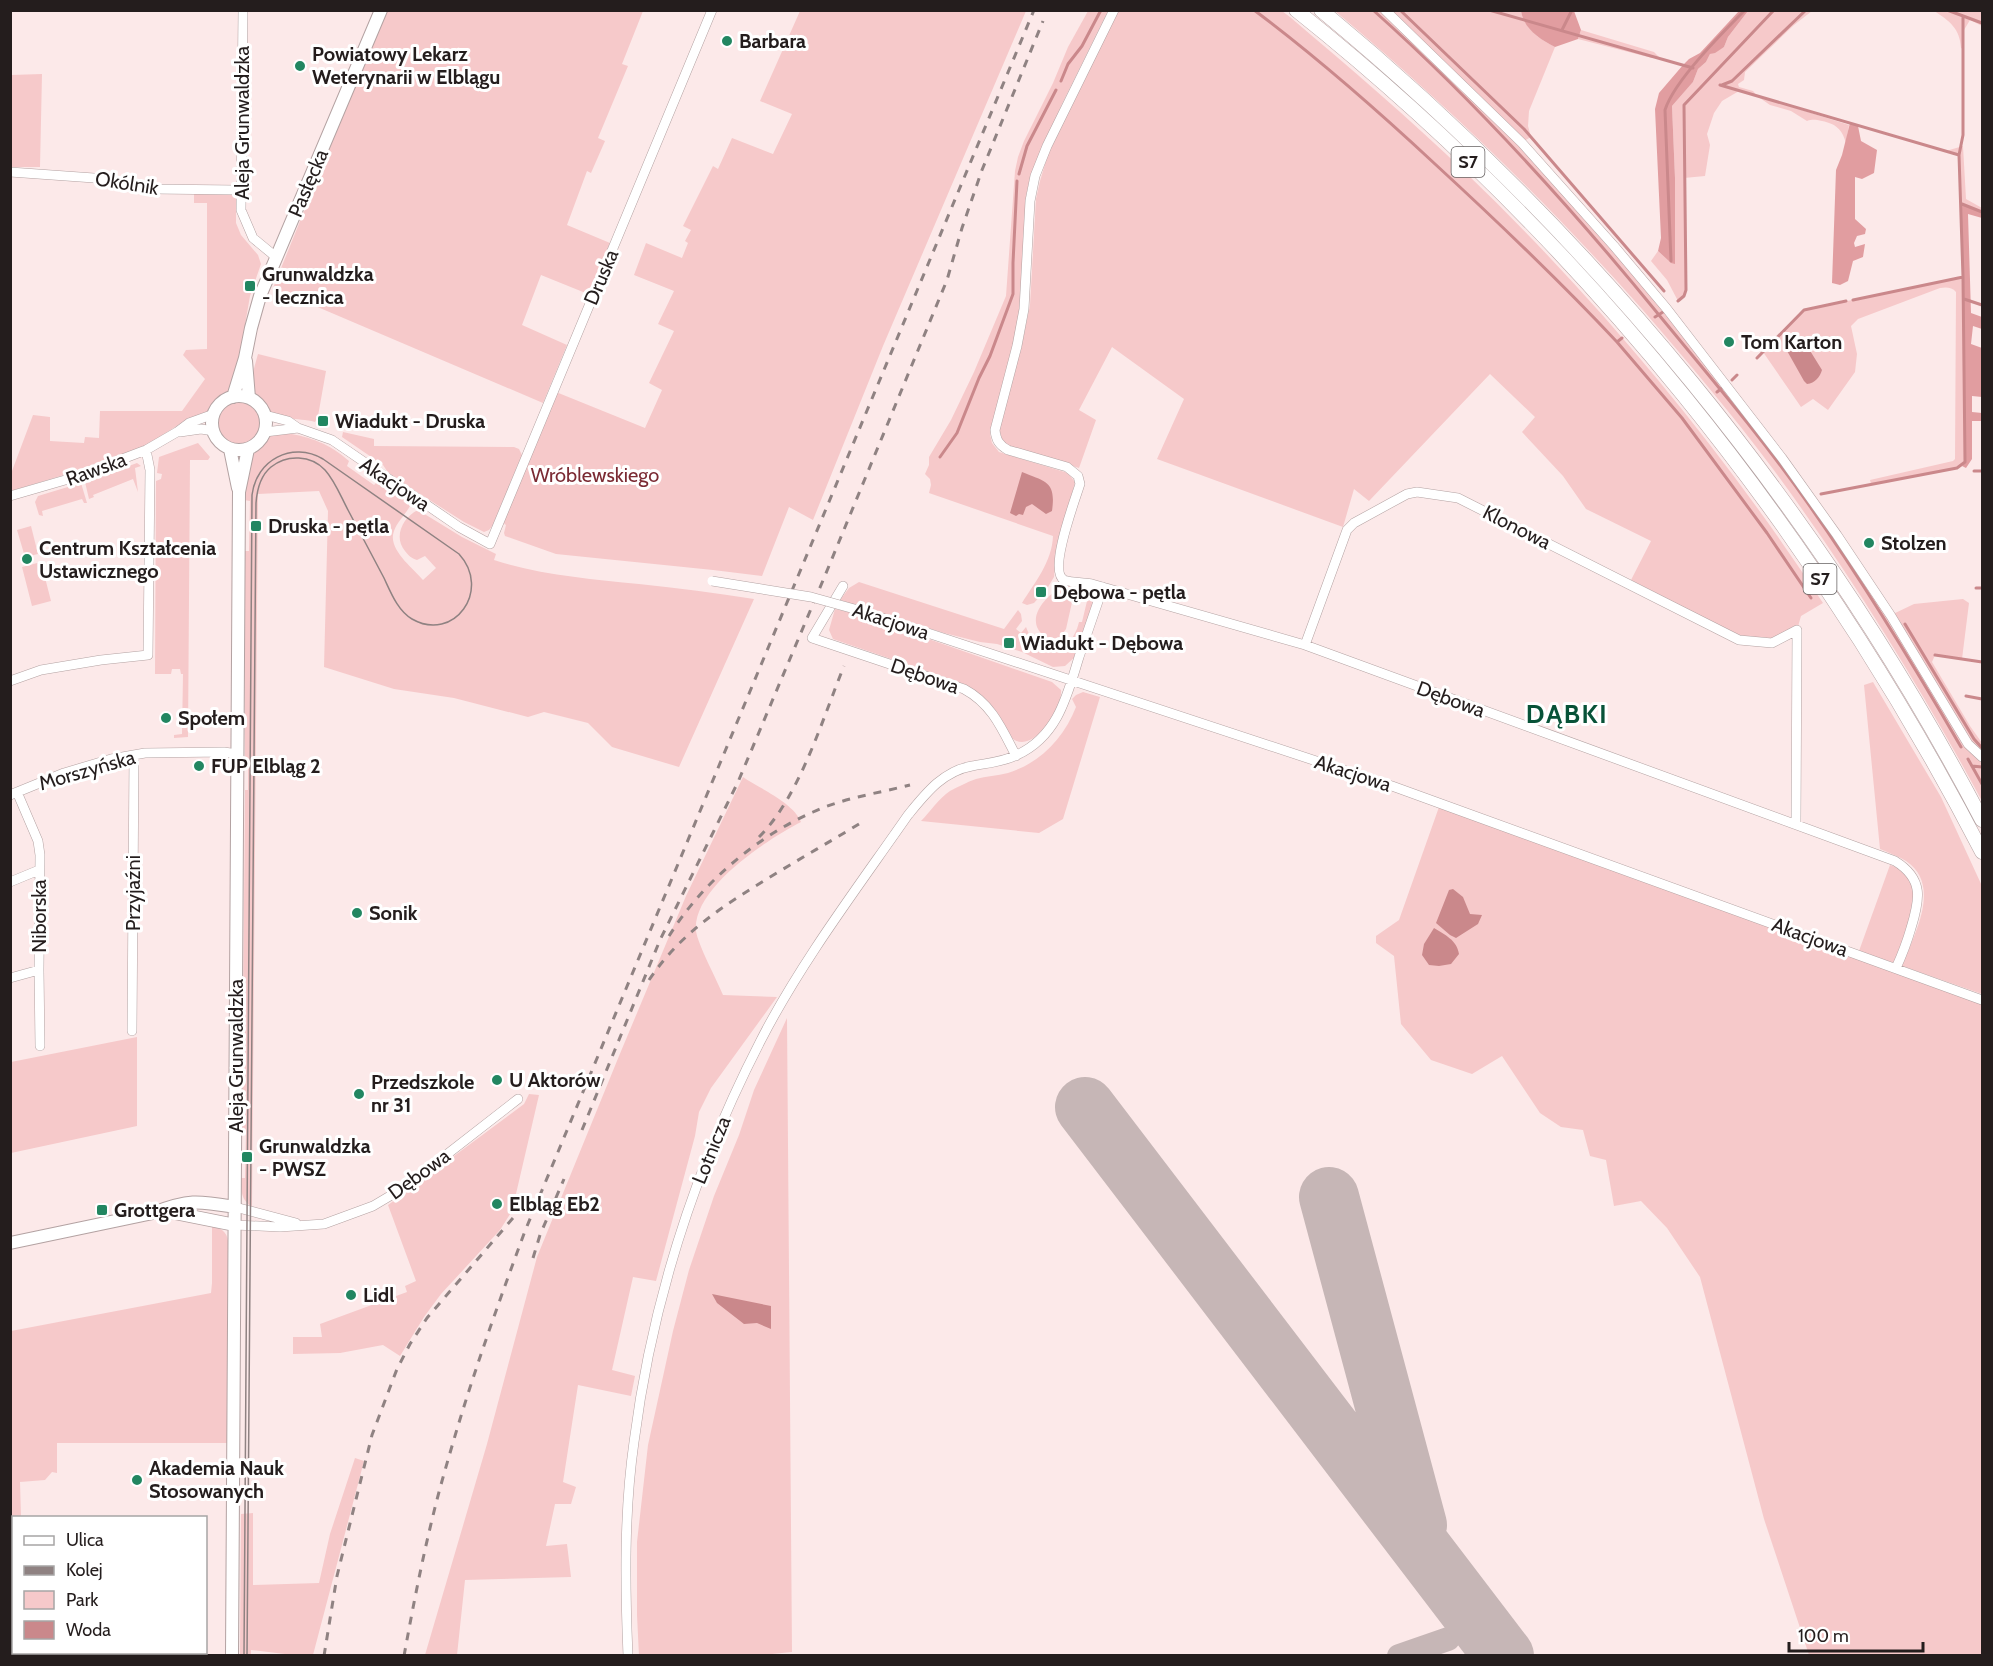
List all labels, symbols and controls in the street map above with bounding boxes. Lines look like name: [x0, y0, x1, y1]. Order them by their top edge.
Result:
place label: Barbara: [739, 29, 806, 53]
marker: Barbara: [720, 34, 734, 48]
place label: Powiatowy Lekarz Weterynarii w Elblągu: [312, 42, 500, 89]
street label: Aleja Grunwaldzka: [230, 46, 254, 200]
marker: Powiatowy Lekarz Weterynarii w Elblągu: [293, 59, 307, 73]
street label: Pasłęcka: [283, 145, 333, 221]
road number: S7: [1452, 147, 1484, 177]
street label: Okólnik: [94, 166, 160, 200]
street label: Druska: [579, 245, 624, 308]
place label: Grunwaldzka - lecznica: [262, 262, 374, 309]
marker: Grunwaldzka - lecznica: [243, 279, 257, 293]
place label: Tom Karton: [1741, 330, 1842, 354]
marker: Tom Karton: [1722, 335, 1736, 349]
place label: Wiadukt - Druska: [335, 409, 485, 433]
marker: Wiadukt - Druska: [316, 414, 330, 428]
street label: Rawska: [63, 447, 130, 491]
street label: Akacjowa: [356, 452, 435, 516]
park label: Wróblewskiego: [531, 463, 659, 487]
street label: Klonowa: [1479, 500, 1555, 554]
place label: Druska - pętla: [268, 514, 389, 538]
marker: Druska - pętla: [249, 519, 263, 533]
place label: Stolzen: [1881, 531, 1947, 555]
place label: Centrum Kształcenia Ustawicznego: [39, 536, 216, 583]
marker: Stolzen: [1862, 536, 1876, 550]
marker: Centrum Kształcenia Ustawicznego: [20, 552, 34, 566]
road number: S7: [1804, 564, 1836, 594]
place label: Dębowa - pętla: [1053, 580, 1186, 604]
marker: Dębowa - pętla: [1034, 585, 1048, 599]
street label: Akacjowa: [850, 597, 933, 645]
place label: Wiadukt - Dębowa: [1021, 631, 1183, 655]
marker: Wiadukt - Dębowa: [1002, 636, 1016, 650]
street label: Dębowa: [888, 653, 963, 699]
street label: Dębowa: [1414, 676, 1489, 723]
district label: DĄBKI: [1526, 698, 1608, 730]
place label: Społem: [178, 706, 245, 730]
marker: Społem: [159, 711, 173, 725]
street label: Morszyńska: [36, 745, 138, 795]
street label: Akacjowa: [1312, 749, 1395, 797]
place label: FUP Elbląg 2: [211, 754, 321, 778]
marker: FUP Elbląg 2: [192, 759, 206, 773]
street label: Przyjaźni: [121, 855, 145, 931]
street label: Niborska: [27, 879, 51, 953]
place label: Sonik: [369, 901, 418, 925]
marker: Sonik: [350, 906, 364, 920]
street label: Akacjowa: [1769, 912, 1852, 962]
street label: Aleja Grunwaldzka: [224, 979, 248, 1133]
place label: U Aktorów: [509, 1068, 601, 1092]
place label: Przedszkole nr 31: [371, 1070, 474, 1117]
marker: U Aktorów: [490, 1073, 504, 1087]
marker: Przedszkole nr 31: [352, 1087, 366, 1101]
street label: Lotnicza: [687, 1112, 736, 1187]
place label: Grunwaldzka - PWSZ: [259, 1134, 371, 1181]
street label: Dębowa: [383, 1143, 455, 1205]
marker: Grunwaldzka - PWSZ: [240, 1150, 254, 1164]
place label: Elbląg Eb2: [509, 1192, 600, 1216]
marker: Elbląg Eb2: [490, 1197, 504, 1211]
place label: Grottgera: [114, 1198, 195, 1222]
marker: Grottgera: [95, 1203, 109, 1217]
place label: Lidl: [363, 1283, 394, 1307]
marker: Lidl: [344, 1288, 358, 1302]
place label: Akademia Nauk Stosowanych: [149, 1456, 284, 1503]
marker: Akademia Nauk Stosowanych: [130, 1473, 144, 1487]
legend: [12, 1516, 207, 1654]
text: Ulica: [66, 1529, 104, 1551]
text: Kolej: [66, 1559, 103, 1581]
text: Park: [66, 1589, 99, 1611]
scale bar: [1789, 1615, 1922, 1653]
text: Woda: [66, 1619, 111, 1641]
text: 100 m: [1798, 1625, 1849, 1647]

